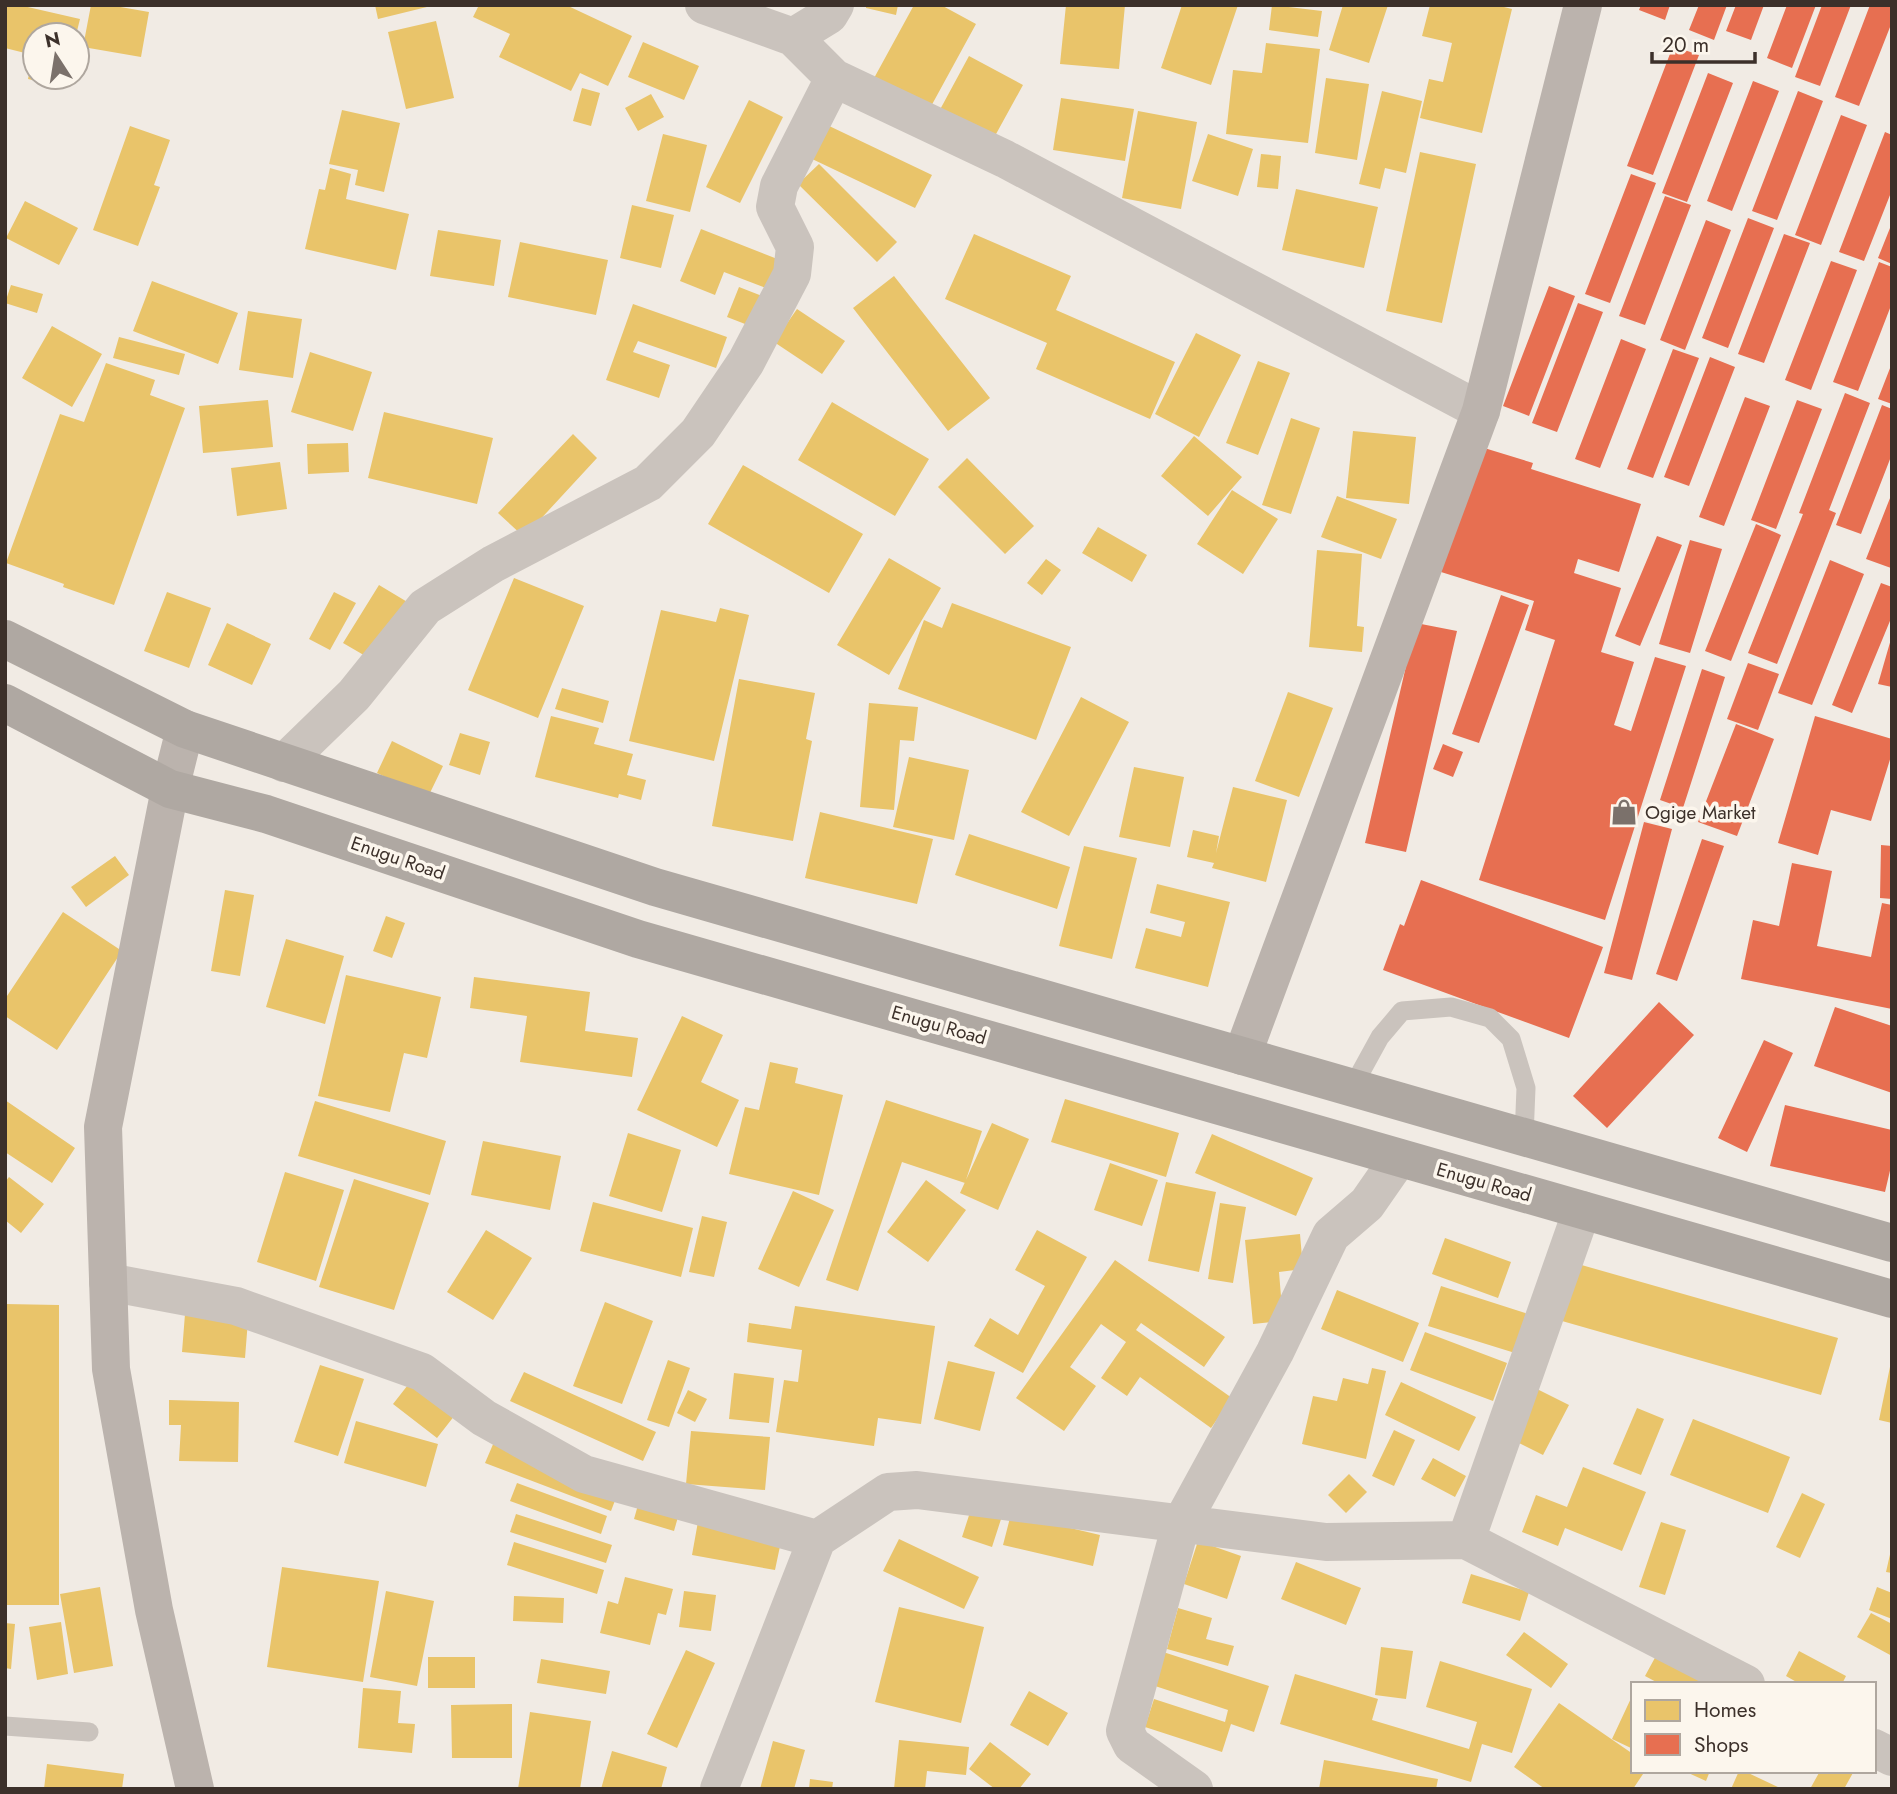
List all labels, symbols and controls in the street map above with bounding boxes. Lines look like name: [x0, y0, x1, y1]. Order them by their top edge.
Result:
north arrow: [21, 21, 91, 91]
scale bar: [1652, 21, 1755, 65]
text: N: [42, 25, 63, 55]
text: 20 m: [1662, 30, 1709, 60]
shop icon: Ogige Market: [1609, 797, 1639, 827]
place label: Ogige Market: [1645, 799, 1756, 826]
street label: Enugu Road: [347, 829, 449, 887]
street label: Enugu Road: [888, 999, 990, 1051]
street label: Enugu Road: [1433, 1156, 1535, 1208]
legend: [1631, 1682, 1876, 1773]
text: Homes: [1694, 1695, 1756, 1725]
text: Shops: [1694, 1730, 1748, 1760]

